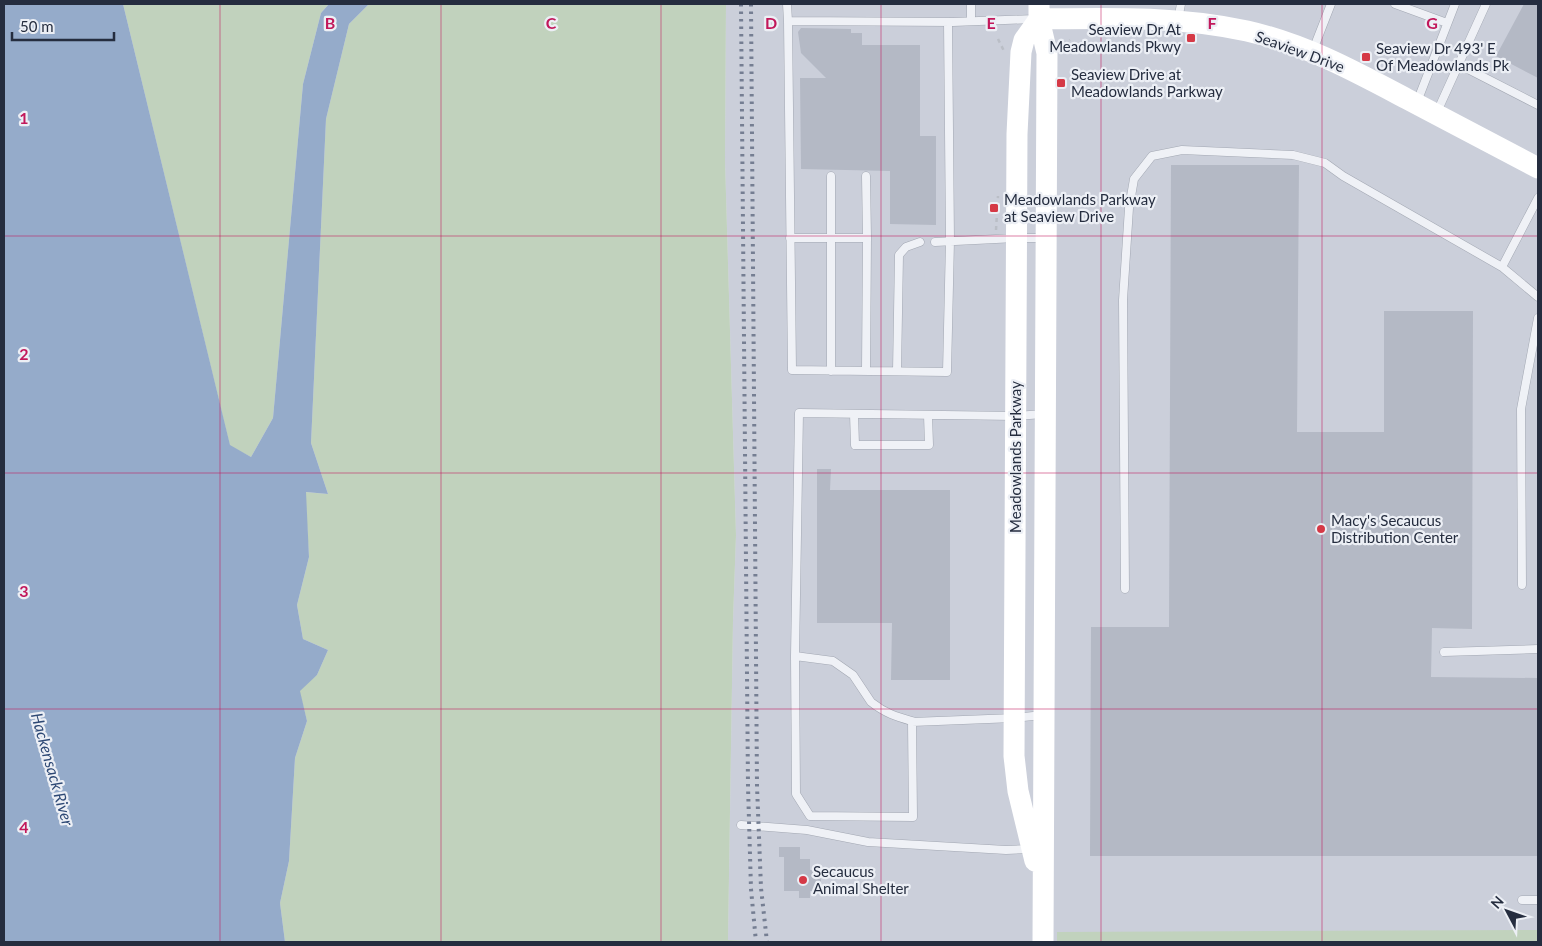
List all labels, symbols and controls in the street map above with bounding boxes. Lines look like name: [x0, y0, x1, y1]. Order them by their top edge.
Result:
scale bar: [12, 10, 115, 42]
text: B: [325, 13, 335, 32]
text: C: [546, 13, 557, 32]
text: D: [765, 13, 777, 32]
text: E: [986, 13, 996, 32]
text: F: [1207, 13, 1217, 32]
text: G: [1426, 13, 1438, 32]
text: 50 m: [20, 17, 54, 35]
place label: Seaview Dr At Meadowlands Pkwy: [1049, 20, 1182, 55]
street label: Seaview Drive: [1253, 27, 1347, 75]
marker: Seaview Dr At Meadowlands Pkwy: [1185, 32, 1197, 44]
place label: Seaview Dr 493' E Of Meadowlands Pk: [1376, 39, 1509, 74]
marker: Seaview Dr 493' E Of Meadowlands Pk: [1360, 51, 1372, 63]
place label: Seaview Drive at Meadowlands Parkway: [1071, 65, 1223, 100]
marker: Seaview Drive at Meadowlands Parkway: [1055, 77, 1067, 89]
text: 1: [19, 108, 29, 127]
place label: Meadowlands Parkway at Seaview Drive: [1004, 190, 1156, 225]
marker: Meadowlands Parkway at Seaview Drive: [988, 202, 1000, 214]
text: 2: [19, 344, 29, 363]
street label: Meadowlands Parkway: [1006, 381, 1024, 533]
place label: Macy's Secaucus Distribution Center: [1331, 511, 1459, 546]
marker: Macy's Secaucus Distribution Center: [1315, 523, 1327, 535]
text: 3: [19, 581, 29, 600]
water label: Hackensack River: [28, 710, 78, 828]
text: 4: [19, 817, 29, 836]
place label: Secaucus Animal Shelter: [813, 862, 909, 897]
marker: Secaucus Animal Shelter: [797, 874, 809, 886]
north arrow: [1482, 886, 1532, 936]
text: N: [1487, 892, 1507, 912]

